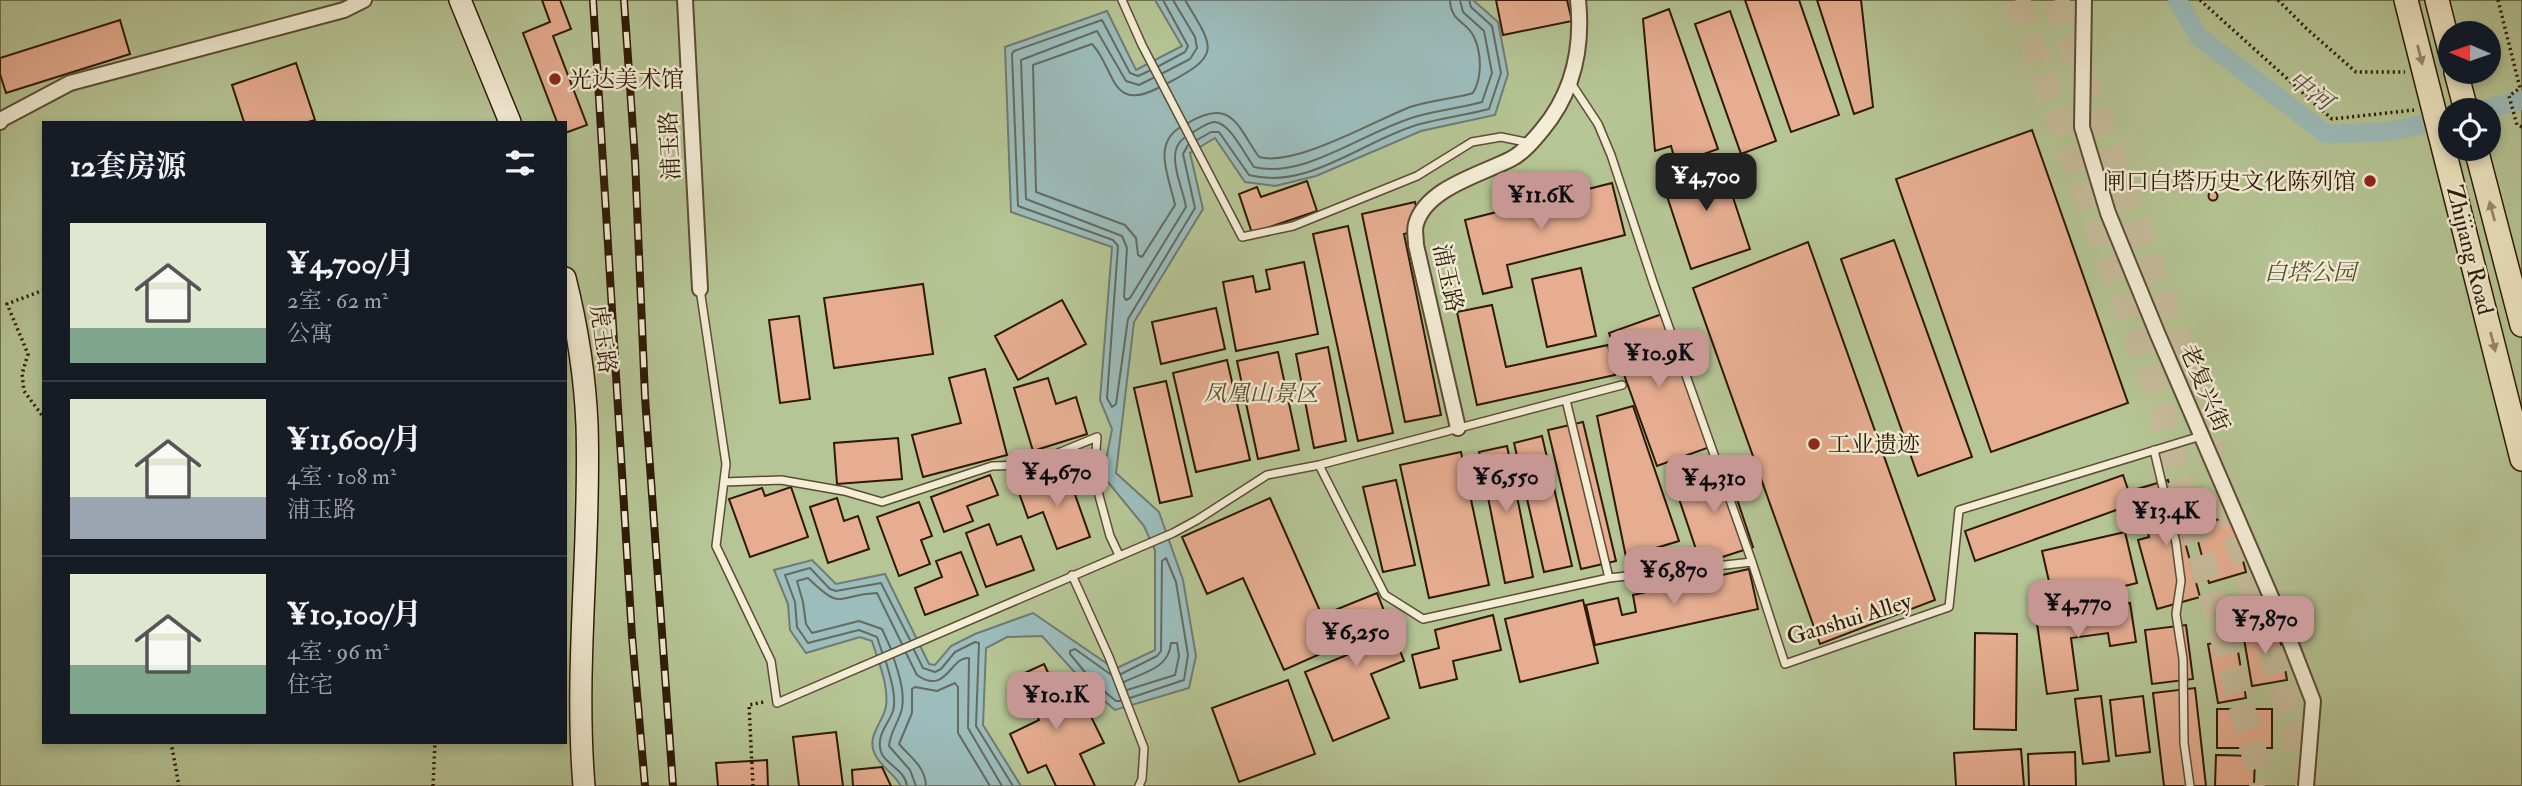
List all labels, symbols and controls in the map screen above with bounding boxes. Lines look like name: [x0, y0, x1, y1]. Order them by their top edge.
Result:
north arrow: [2438, 21, 2501, 84]
map controls: [2438, 21, 2501, 161]
one-way arrow: [2415, 44, 2426, 66]
water label: 中河: [2282, 64, 2342, 120]
place label: 光达美术馆: [569, 65, 684, 94]
marker: 光达美术馆: [547, 71, 563, 87]
button: locate: [2438, 98, 2501, 161]
street label: 浦玉路: [654, 111, 686, 181]
icon: filters: [501, 144, 539, 182]
text: 12套房源: [70, 148, 186, 185]
pin: ¥4,700: [1649, 154, 1763, 213]
text: ¥4,700: [1672, 161, 1740, 190]
place label: 闸口白塔历史文化陈列馆: [2103, 167, 2356, 196]
pin: ¥11.6K: [1484, 173, 1598, 232]
marker: 闸口白塔历史文化陈列馆: [2362, 173, 2378, 189]
text: ¥11.6K: [1508, 180, 1574, 209]
street label: Zhijiang Road: [2440, 182, 2500, 318]
one-way arrow: [2486, 200, 2497, 222]
street label: 浦玉路: [1427, 241, 1469, 315]
text: ¥4,700/月: [287, 245, 415, 282]
icon: home: [126, 251, 210, 335]
park label: 白塔公园: [2264, 258, 2360, 287]
text: 2室 · 62 m²: [287, 286, 388, 315]
street label: 虎玉路: [584, 303, 622, 375]
text: 公寓: [287, 319, 333, 348]
pin: ¥10.9K: [1602, 330, 1716, 390]
one-way arrow: [2488, 331, 2499, 353]
text: ¥10.9K: [1624, 338, 1694, 367]
street label: 老复兴街: [2174, 340, 2236, 436]
park label: 凤凰山景区: [1204, 379, 1322, 408]
text: ¥11,600/月: [287, 421, 422, 458]
icon: home: [126, 427, 210, 511]
place label: 工业遗迹: [1828, 430, 1920, 459]
marker: 工业遗迹: [1806, 436, 1822, 452]
pin: ¥4,670: [1000, 449, 1114, 509]
pin: ¥6,550: [1449, 454, 1563, 514]
pin: ¥4,310: [1657, 456, 1771, 515]
text: ¥4,670: [1022, 457, 1092, 486]
text: 4室 · 108 m²: [287, 462, 396, 491]
text: ¥6,550: [1473, 462, 1539, 491]
text: ¥4,310: [1682, 463, 1746, 492]
pin: ¥13.4K: [2109, 489, 2223, 548]
text: 浦玉路: [287, 495, 356, 524]
text: ¥13.4K: [2132, 496, 2200, 525]
pin: ¥6,870: [1617, 548, 1731, 607]
text: ¥6,870: [1640, 555, 1708, 584]
pin: ¥4,770: [2021, 580, 2135, 640]
street label: Ganshui Alley: [1783, 586, 1916, 652]
text: ¥4,770: [2044, 588, 2112, 617]
text: ¥10,100/月: [287, 596, 422, 633]
pin: ¥7,870: [2208, 596, 2322, 656]
icon: home: [126, 602, 210, 686]
text: ¥7,870: [2232, 604, 2298, 633]
pin: ¥6,250: [1299, 610, 1413, 669]
text: ¥6,250: [1322, 617, 1390, 646]
text: 4室 · 96 m²: [287, 637, 389, 666]
text: 住宅: [287, 670, 333, 699]
pin: ¥10.1K: [999, 672, 1113, 732]
text: ¥10.1K: [1023, 680, 1089, 709]

